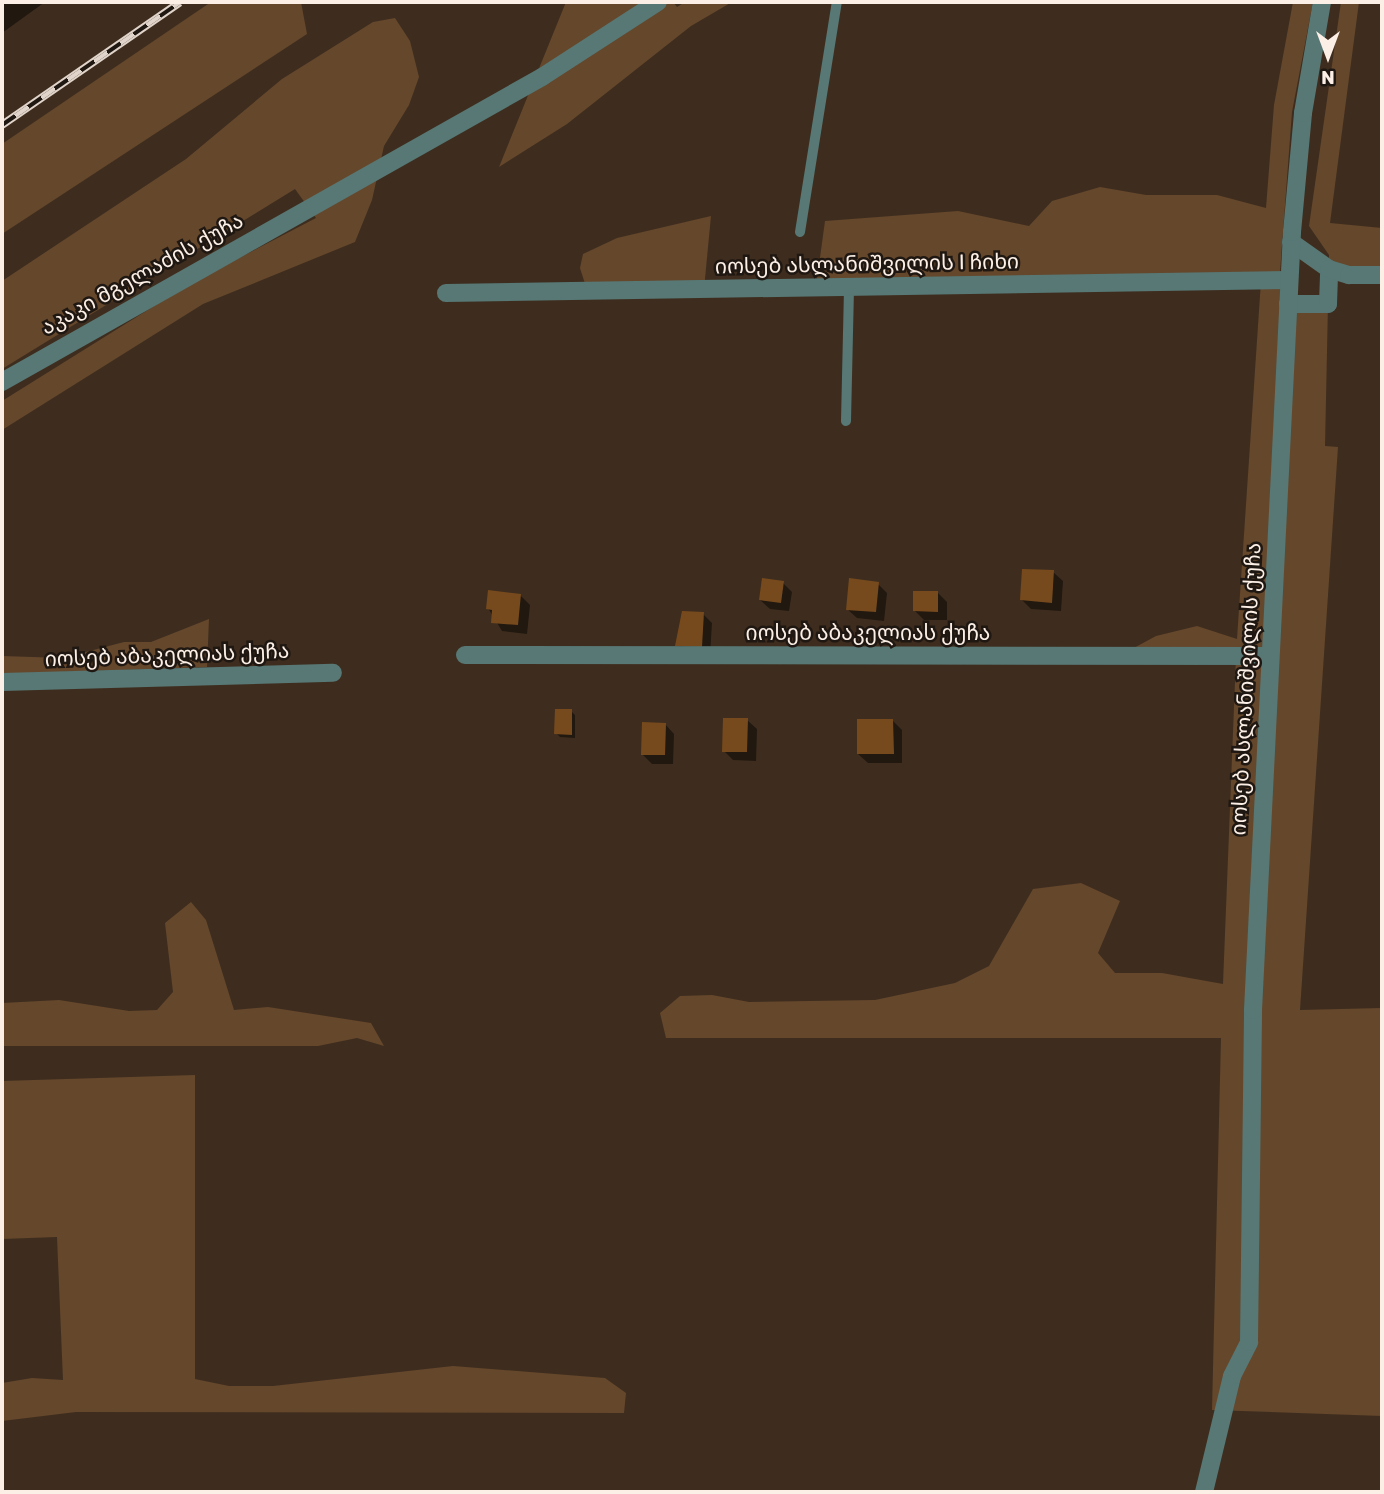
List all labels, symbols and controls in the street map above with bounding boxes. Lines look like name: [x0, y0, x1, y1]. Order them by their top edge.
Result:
north arrow: [1293, 21, 1363, 91]
text: N: [1321, 66, 1335, 89]
street label: აკაკი მგელაძის ქუჩა: [36, 208, 248, 340]
street label: იოსებ ასლანიშვილის I ჩიხი: [715, 249, 1019, 279]
street label: იოსებ ასლანიშვილის ქუჩა: [1226, 542, 1266, 836]
street label: იოსებ აბაკელიას ქუჩა: [746, 620, 990, 646]
street label: იოსებ აბაკელიას ქუჩა: [44, 638, 290, 672]

